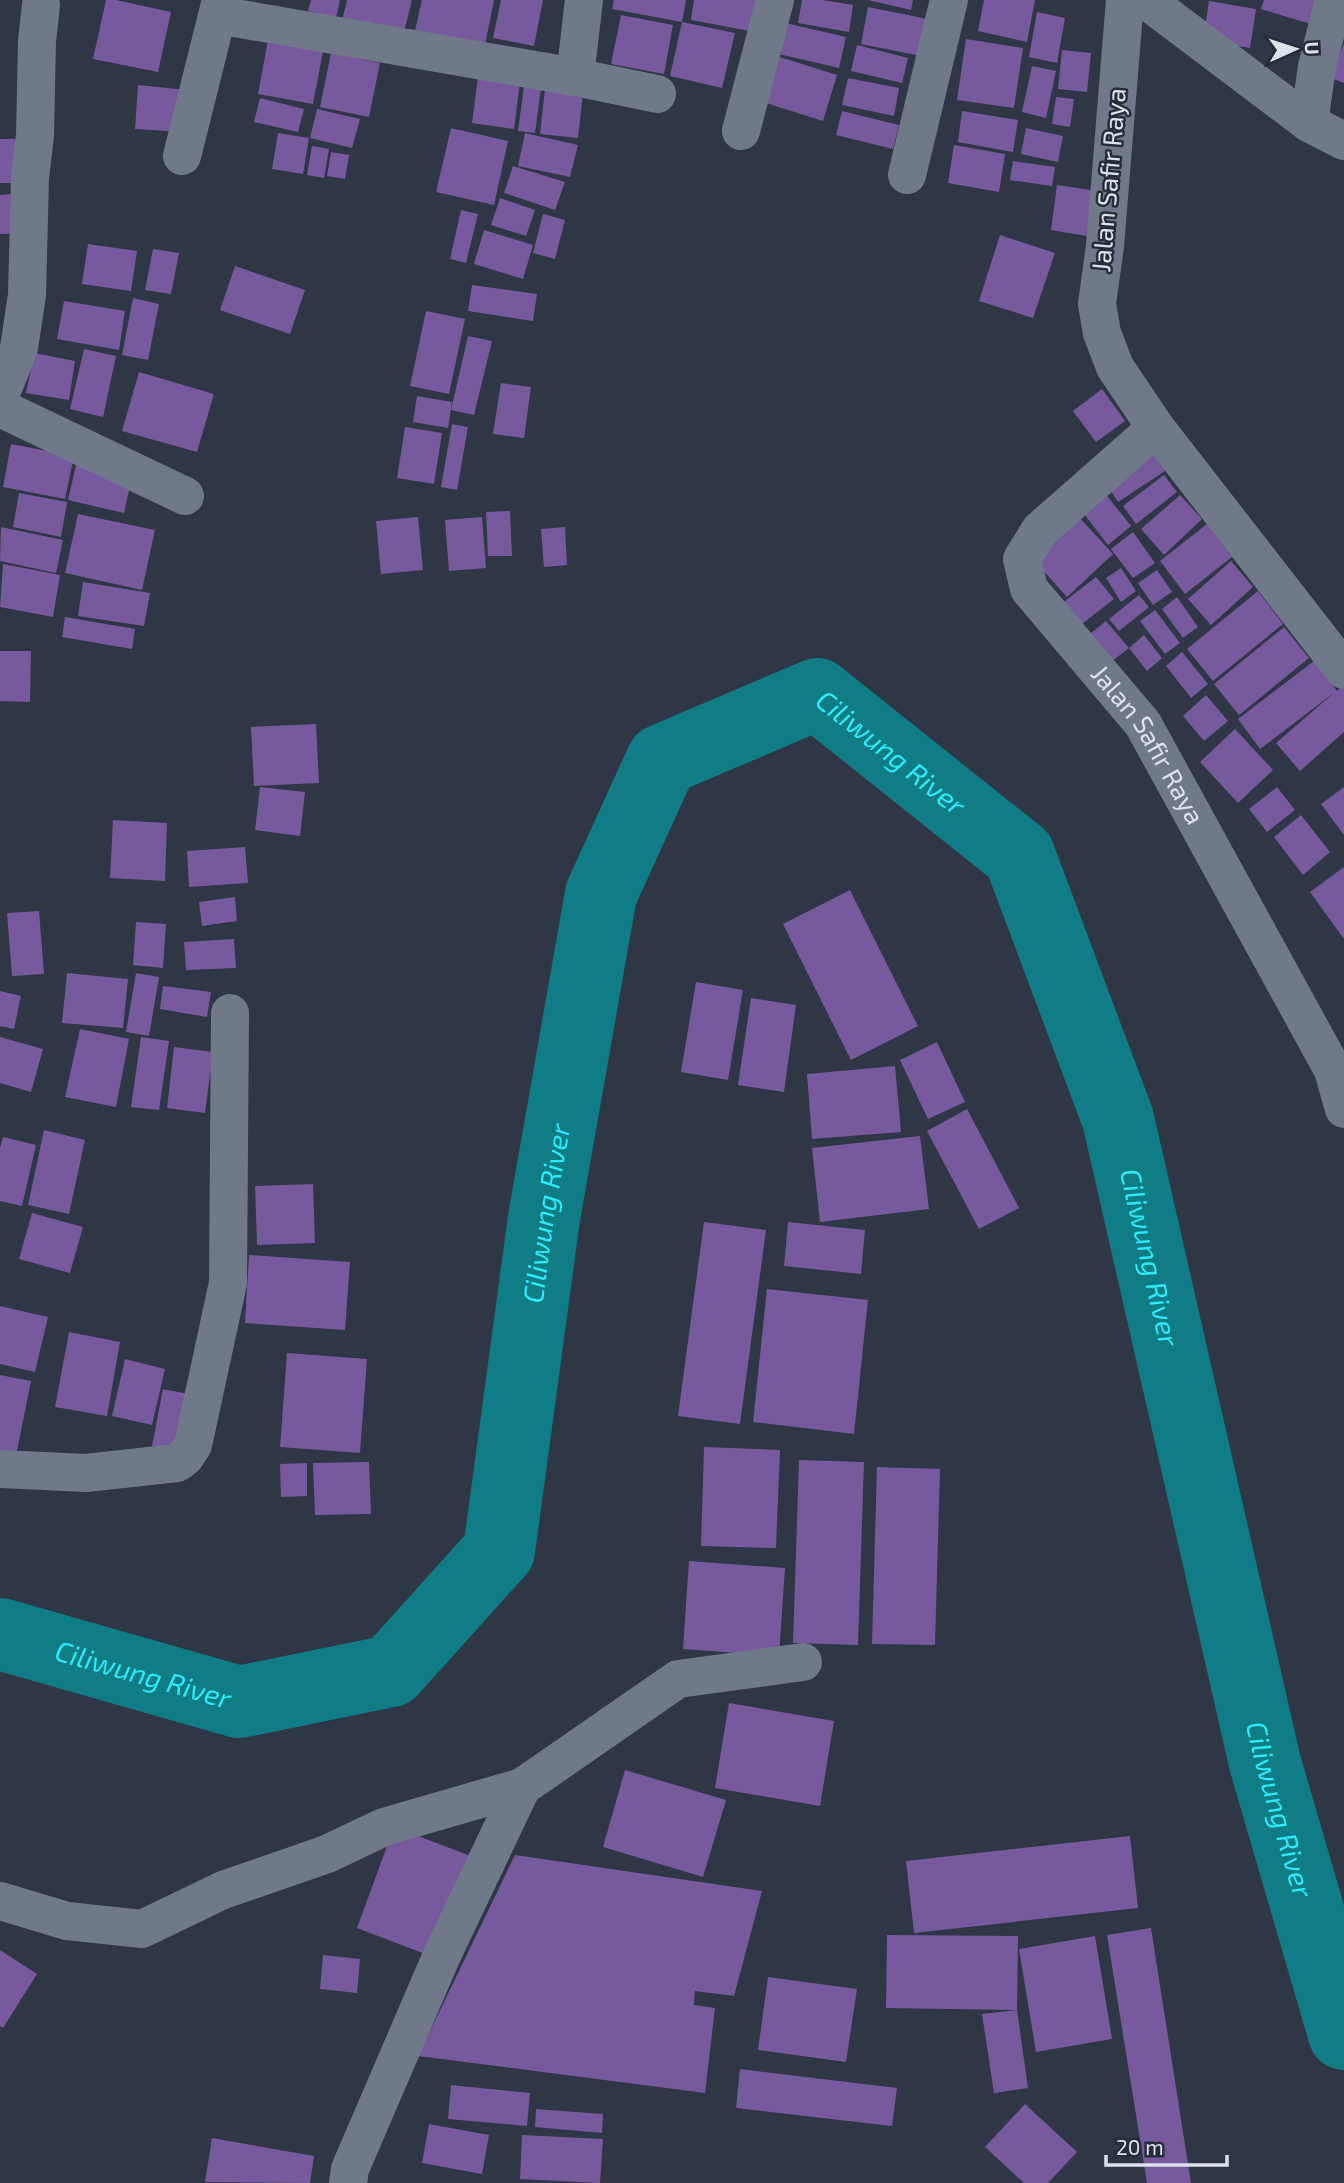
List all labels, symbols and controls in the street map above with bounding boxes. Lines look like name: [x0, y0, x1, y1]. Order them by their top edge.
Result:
north arrow: [1260, 14, 1330, 84]
text: U: [1301, 41, 1324, 55]
street label: Jalan Safir Raya: [1084, 87, 1131, 273]
street label: Jalan Safir Raya: [1086, 658, 1212, 829]
water label: Ciliwung River: [810, 682, 973, 822]
water label: Ciliwung River: [515, 1120, 576, 1305]
water label: Ciliwung River: [1114, 1165, 1188, 1350]
water label: Ciliwung River: [52, 1633, 236, 1715]
water label: Ciliwung River: [1240, 1718, 1321, 1902]
scale bar: [1106, 2124, 1227, 2168]
text: 20 m: [1116, 2134, 1164, 2159]

